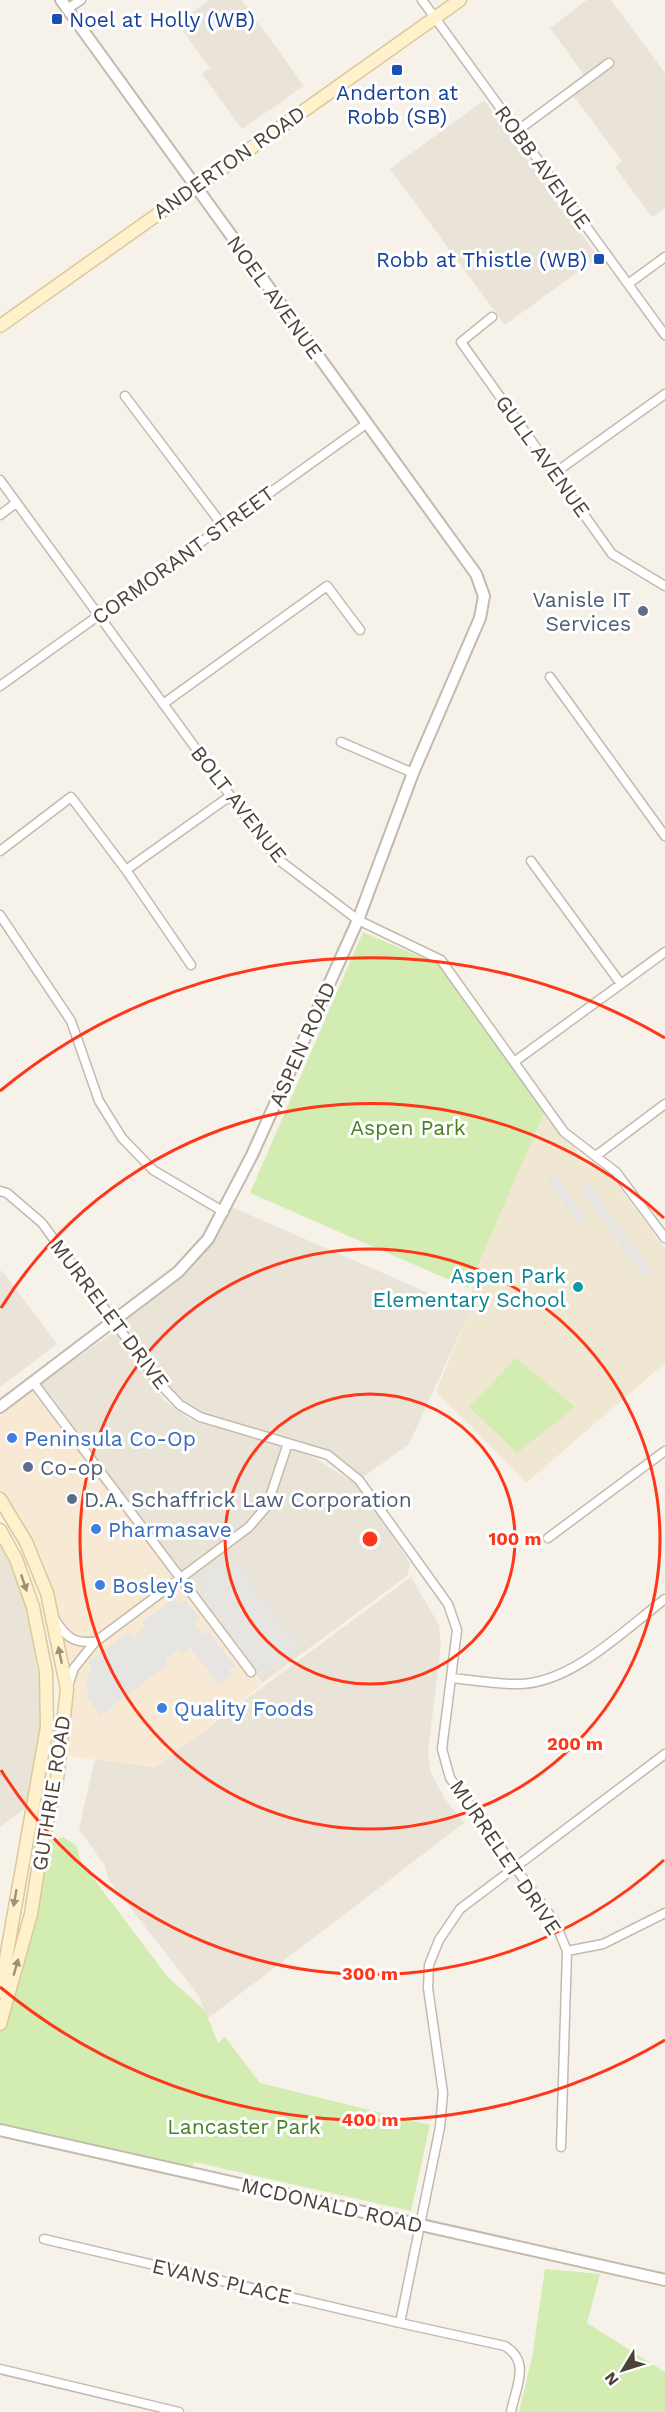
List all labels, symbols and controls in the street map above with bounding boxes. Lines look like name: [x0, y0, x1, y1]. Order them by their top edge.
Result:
place label: Noel at Holly (WB): [69, 7, 255, 32]
marker: Noel at Holly (WB): [50, 12, 64, 26]
marker: Anderton at Robb (SB): [390, 63, 404, 77]
place label: Anderton at Robb (SB): [336, 80, 458, 129]
street label: ANDERTON ROAD: [148, 100, 310, 224]
street label: ROBB AVENUE: [490, 100, 596, 234]
street label: NOEL AVENUE: [222, 231, 328, 363]
place label: Robb at Thistle (WB): [376, 247, 587, 272]
marker: Robb at Thistle (WB): [592, 252, 606, 266]
street label: GULL AVENUE: [490, 390, 596, 522]
street label: CORMORANT STREET: [87, 480, 279, 630]
place label: Vanisle IT Services: [533, 587, 631, 636]
marker: Vanisle IT Services: [636, 604, 650, 618]
street label: BOLT AVENUE: [186, 741, 292, 867]
street label: ASPEN ROAD: [263, 978, 341, 1110]
park label: Aspen Park: [350, 1115, 466, 1140]
street label: MURRELET DRIVE: [45, 1234, 175, 1394]
place label: Aspen Park Elementary School: [373, 1263, 567, 1312]
marker: Aspen Park Elementary School: [571, 1280, 585, 1294]
place label: Peninsula Co-Op: [24, 1426, 196, 1451]
marker: Peninsula Co-Op: [5, 1431, 19, 1445]
place label: Co-op: [40, 1455, 103, 1480]
marker: Co-op: [21, 1460, 35, 1474]
place label: D.A. Schaffrick Law Corporation: [84, 1487, 412, 1512]
marker: D.A. Schaffrick Law Corporation: [65, 1492, 79, 1506]
place label: Pharmasave: [108, 1517, 232, 1542]
marker: Pharmasave: [89, 1522, 103, 1536]
text: 100 m: [488, 1528, 542, 1549]
centre of rings: [360, 1529, 380, 1549]
place label: Bosley's: [112, 1573, 194, 1598]
one-way arrow: [20, 1574, 30, 1592]
marker: Bosley's: [93, 1578, 107, 1592]
one-way arrow: [55, 1645, 64, 1664]
place label: Quality Foods: [174, 1696, 314, 1721]
marker: Quality Foods: [155, 1701, 169, 1715]
street label: GUTHRIE ROAD: [26, 1714, 76, 1872]
text: 200 m: [547, 1733, 603, 1754]
street label: MURRELET DRIVE: [445, 1775, 567, 1939]
one-way arrow: [10, 1889, 19, 1908]
one-way arrow: [12, 1958, 21, 1976]
text: 300 m: [342, 1963, 398, 1984]
text: 400 m: [342, 2109, 398, 2130]
park label: Lancaster Park: [167, 2114, 321, 2139]
street label: MCDONALD ROAD: [239, 2172, 425, 2238]
street label: EVANS PLACE: [150, 2253, 294, 2309]
north arrow: [593, 2340, 653, 2400]
text: N: [600, 2368, 623, 2389]

